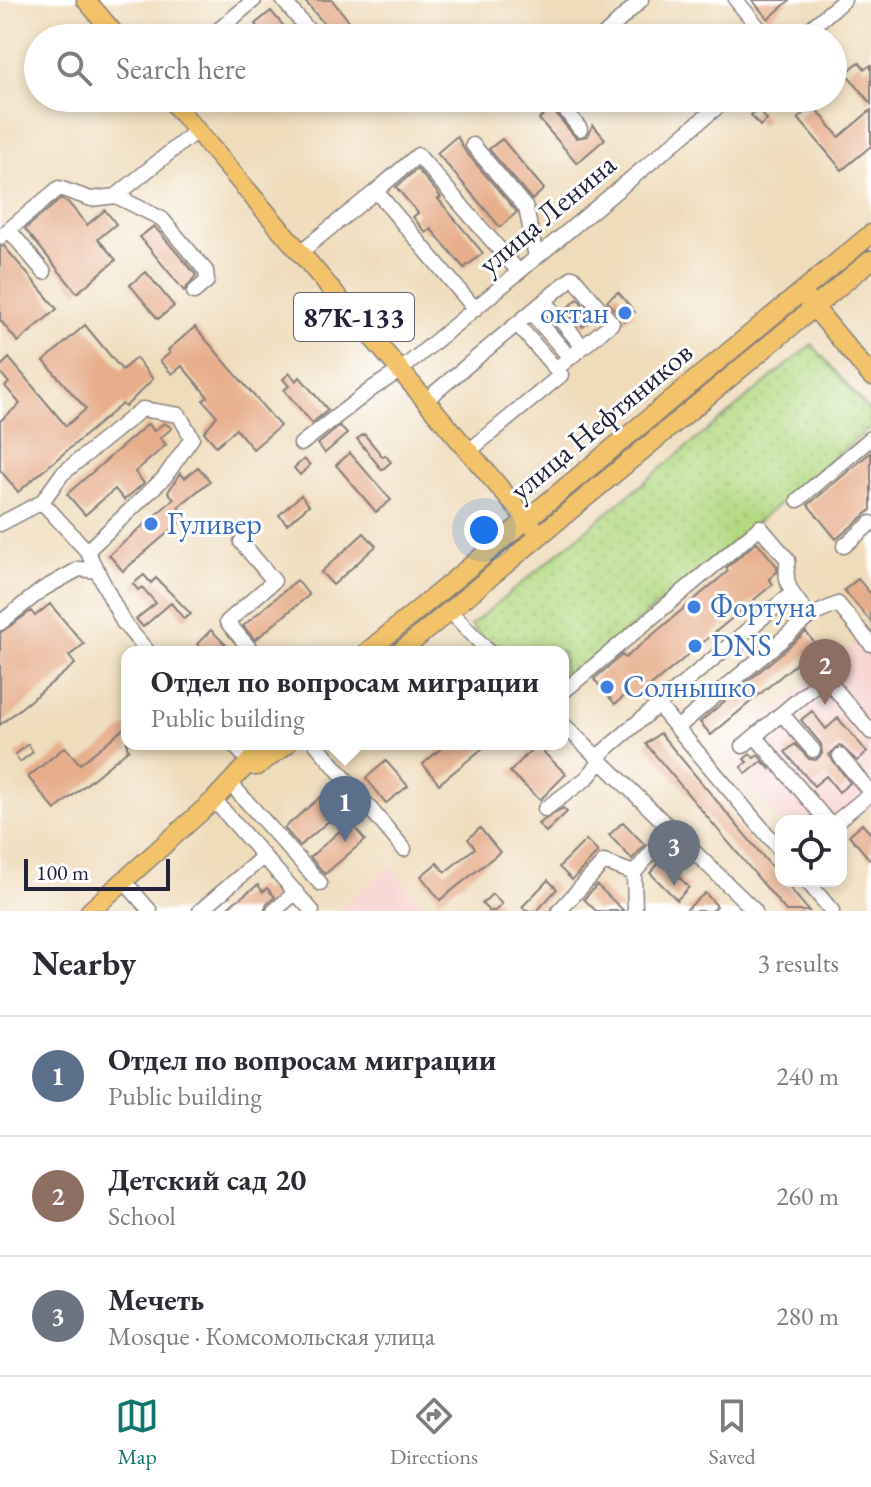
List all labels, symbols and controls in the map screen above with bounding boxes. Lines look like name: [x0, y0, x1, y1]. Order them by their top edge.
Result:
search box: [24, 24, 847, 112]
icon: search: [52, 46, 96, 90]
text: Search here: [116, 49, 246, 88]
street label: улица Ленина: [470, 145, 624, 283]
road number: 87К-133: [294, 293, 414, 341]
place label: октан: [540, 293, 609, 332]
marker: октан: [616, 304, 634, 322]
street label: улица Нефтяников: [501, 333, 700, 509]
place label: Гуливер: [167, 504, 262, 543]
your location: [464, 510, 504, 550]
marker: Гуливер: [142, 515, 160, 533]
place label: Фортуна: [710, 587, 816, 626]
marker: Фортуна: [685, 598, 703, 616]
place label: DNS: [711, 626, 771, 665]
marker: DNS: [686, 637, 704, 655]
pin: 2: [799, 639, 851, 705]
popup: [121, 646, 569, 750]
text: Отдел по вопросам миграции: [151, 662, 539, 701]
place label: Солнышко: [623, 667, 756, 706]
marker: Солнышко: [598, 678, 616, 696]
text: Public building: [151, 701, 305, 735]
pin: 1: [319, 776, 371, 842]
map controls: [775, 815, 847, 887]
button: locate: [775, 815, 847, 887]
pin: 3: [648, 820, 700, 886]
scale bar: [24, 855, 170, 891]
text: 100 m: [36, 858, 89, 887]
text: Nearby: [32, 941, 136, 985]
text: 3 results: [758, 946, 839, 980]
text: Отдел по вопросам миграции: [108, 1040, 496, 1079]
text: 1: [51, 1059, 65, 1093]
text: 240 m: [776, 1059, 839, 1093]
text: Public building: [108, 1079, 262, 1113]
text: Детский сад 20: [108, 1160, 306, 1199]
text: 2: [51, 1179, 65, 1213]
text: 260 m: [776, 1179, 839, 1213]
text: School: [108, 1199, 176, 1233]
text: Мечеть: [108, 1280, 204, 1319]
text: 3: [51, 1299, 65, 1333]
text: 280 m: [776, 1299, 839, 1333]
text: Mosque · Комсомольская улица: [108, 1319, 435, 1353]
tab: Map: [115, 1394, 159, 1471]
tab: Directions: [390, 1394, 478, 1471]
tab: Saved: [709, 1394, 756, 1471]

